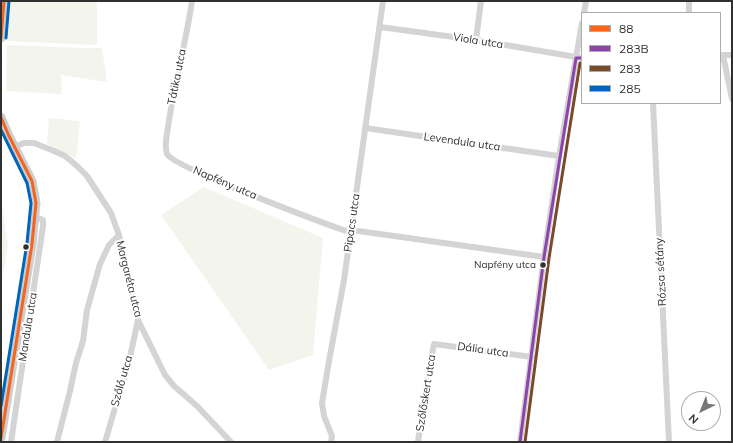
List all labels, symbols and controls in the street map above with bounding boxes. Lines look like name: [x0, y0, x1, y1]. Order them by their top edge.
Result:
legend: [581, 12, 721, 104]
text: 88: [619, 21, 633, 36]
street label: Viola utca: [452, 31, 504, 51]
text: 283B: [619, 41, 649, 56]
street label: Tátika utca: [165, 48, 189, 106]
text: 283: [619, 61, 641, 76]
text: 285: [619, 81, 641, 96]
street label: Levendula utca: [423, 130, 501, 154]
street label: Napfény utca: [191, 164, 259, 202]
street label: Pipacs utca: [341, 193, 363, 253]
street label: Rózsa sétány: [653, 238, 669, 306]
street label: Margaréta utca: [113, 239, 145, 319]
unlabelled marker: [21, 242, 31, 252]
place label: Napfény utca: [474, 259, 536, 271]
marker: Napfény utca: [538, 260, 548, 270]
street label: Mandula utca: [16, 292, 40, 362]
street label: Dália utca: [456, 340, 510, 360]
street label: Szőlő utca: [108, 354, 136, 408]
street label: Szőlőskert utca: [413, 354, 439, 432]
north arrow: [681, 391, 721, 431]
text: N: [686, 411, 701, 427]

